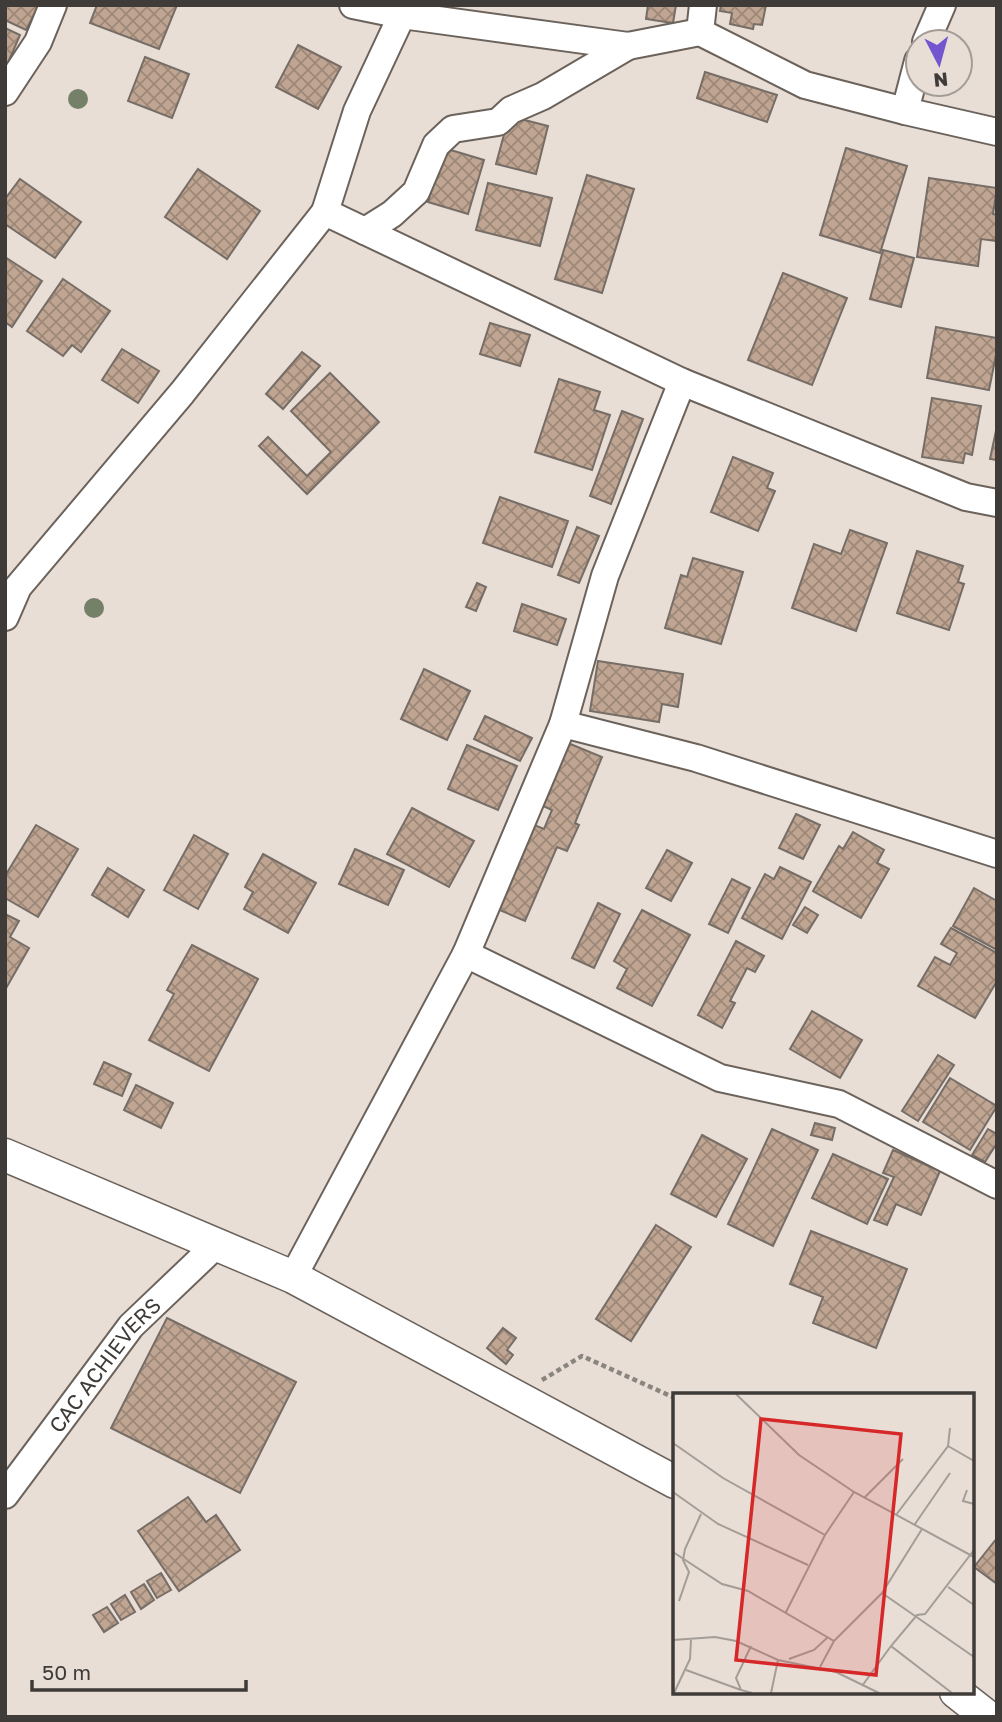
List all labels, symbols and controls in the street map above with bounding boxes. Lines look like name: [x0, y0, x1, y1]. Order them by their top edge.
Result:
north arrow: [904, 28, 974, 98]
text: N: [932, 68, 949, 93]
street label: CAC ACHIEVERS: [43, 1292, 166, 1438]
inset map: [673, 1393, 974, 1694]
scale bar: [32, 1648, 245, 1692]
text: 50 m: [42, 1659, 91, 1685]

